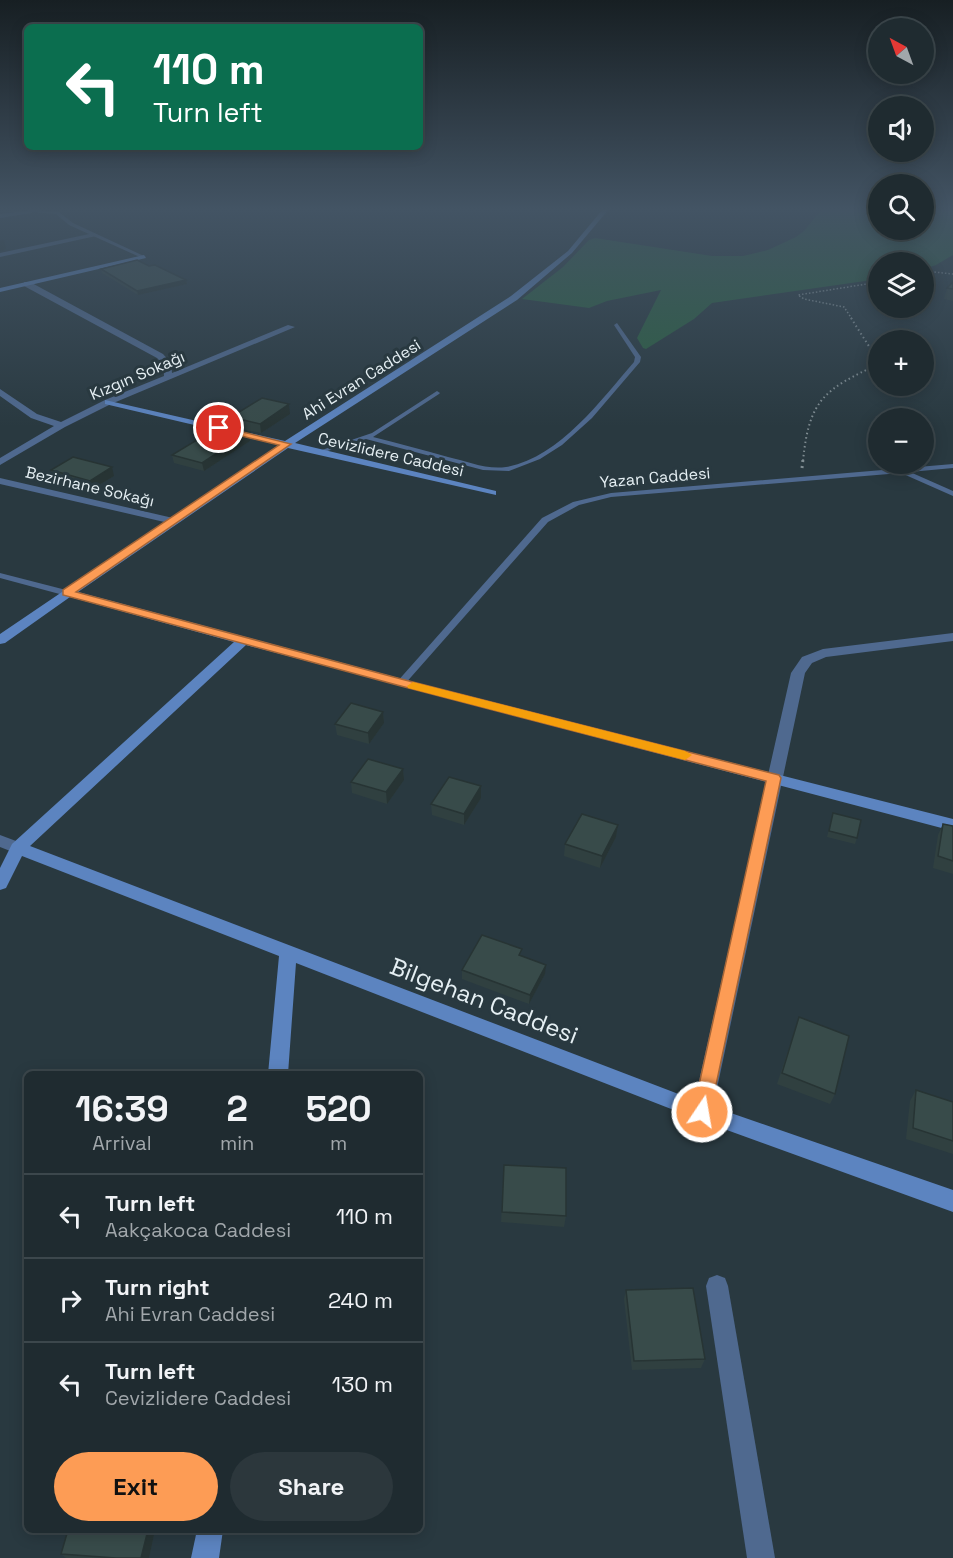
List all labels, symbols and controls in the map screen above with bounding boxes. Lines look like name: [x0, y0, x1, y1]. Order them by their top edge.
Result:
north arrow: [868, 18, 934, 84]
map controls: [868, 18, 934, 474]
text: 110 m: [153, 43, 265, 96]
icon: left: [54, 48, 132, 126]
text: Turn left: [153, 95, 263, 130]
button: sound: [868, 96, 934, 162]
button: search: [868, 174, 934, 240]
button: layers: [868, 252, 934, 318]
button: +: [868, 330, 934, 396]
street label: Ahi Evran Caddesi: [298, 334, 425, 424]
street label: Kızgın Sokağı: [87, 346, 188, 405]
pin: [193, 402, 244, 453]
button: −: [868, 408, 934, 474]
icon: arrive: [202, 411, 235, 444]
street label: Cevizlidere Caddesi: [316, 428, 466, 481]
street label: Bezirhane Sokağı: [23, 461, 156, 512]
street label: Yazan Caddesi: [599, 462, 711, 493]
street label: Bilgehan Caddesi: [386, 950, 583, 1051]
position arrow: [670, 1080, 734, 1144]
text: 16:39: [75, 1086, 169, 1132]
text: 2: [226, 1086, 248, 1132]
text: 520: [306, 1086, 372, 1132]
text: Arrival: [92, 1130, 152, 1156]
text: min: [220, 1130, 254, 1156]
text: m: [330, 1130, 347, 1156]
text: Turn left: [105, 1189, 195, 1217]
icon: left: [54, 1200, 87, 1233]
text: 110 m: [336, 1202, 393, 1230]
text: Aakçakoca Caddesi: [105, 1217, 291, 1243]
text: Turn right: [105, 1273, 210, 1301]
icon: right: [54, 1284, 87, 1317]
text: 240 m: [328, 1286, 393, 1314]
text: Ahi Evran Caddesi: [105, 1301, 275, 1327]
text: Turn left: [105, 1357, 195, 1385]
icon: left: [54, 1368, 87, 1401]
text: 130 m: [332, 1370, 393, 1398]
text: Cevizlidere Caddesi: [105, 1385, 291, 1411]
button: Exit: [54, 1452, 218, 1521]
button: Share: [230, 1452, 393, 1521]

